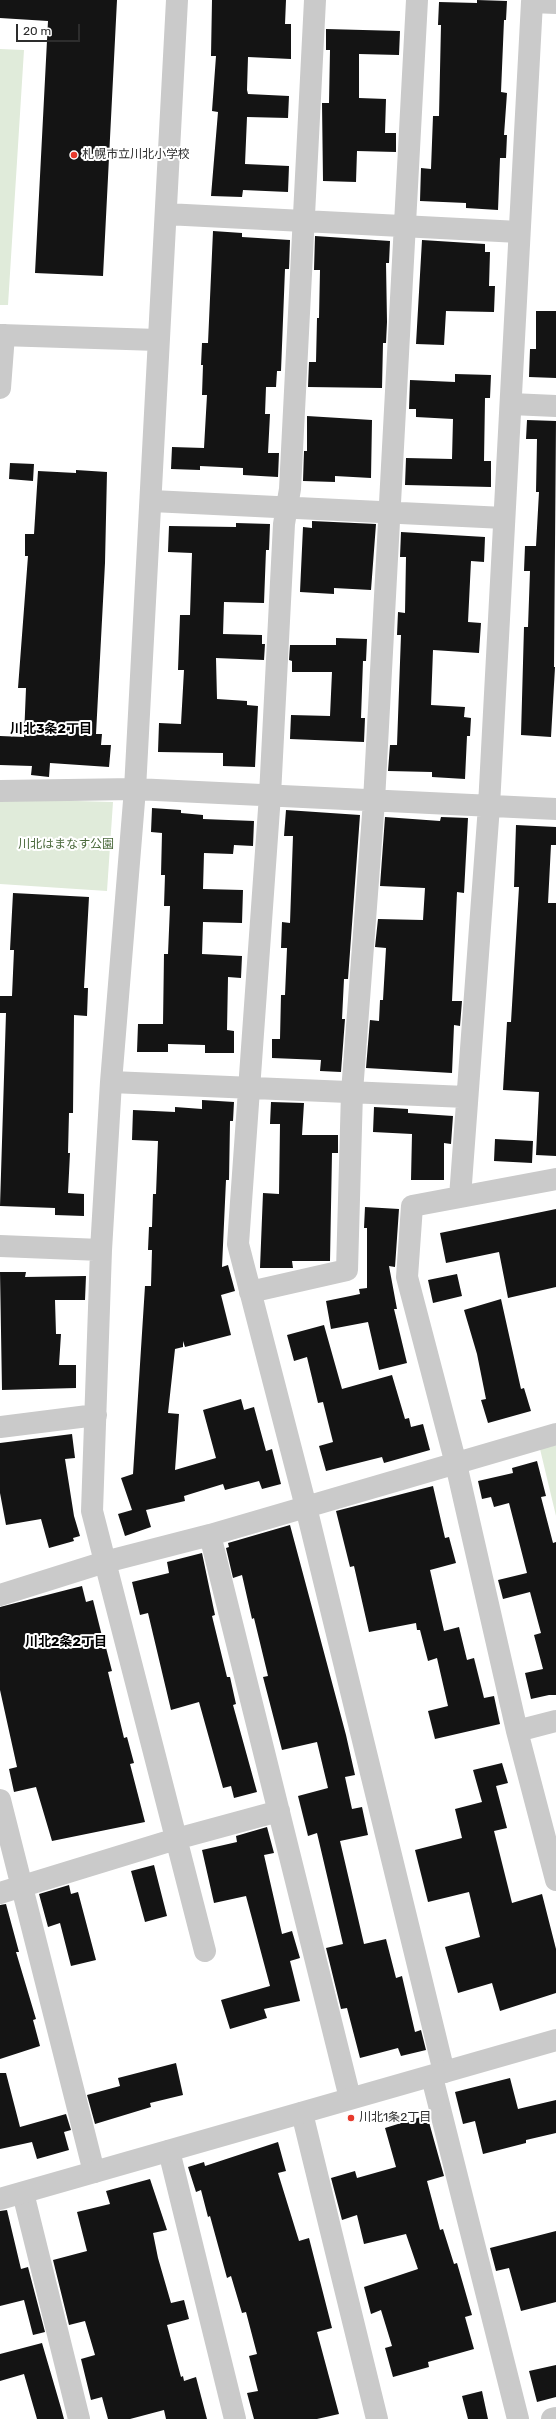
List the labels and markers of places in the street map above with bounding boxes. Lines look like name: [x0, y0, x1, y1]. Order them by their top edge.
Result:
place label: 札幌市立川北小学校: [82, 148, 190, 162]
marker: 札幌市立川北小学校: [69, 150, 79, 160]
place label: 川北1条2丁目: [359, 2111, 431, 2125]
marker: 川北1条2丁目: [346, 2113, 356, 2123]

